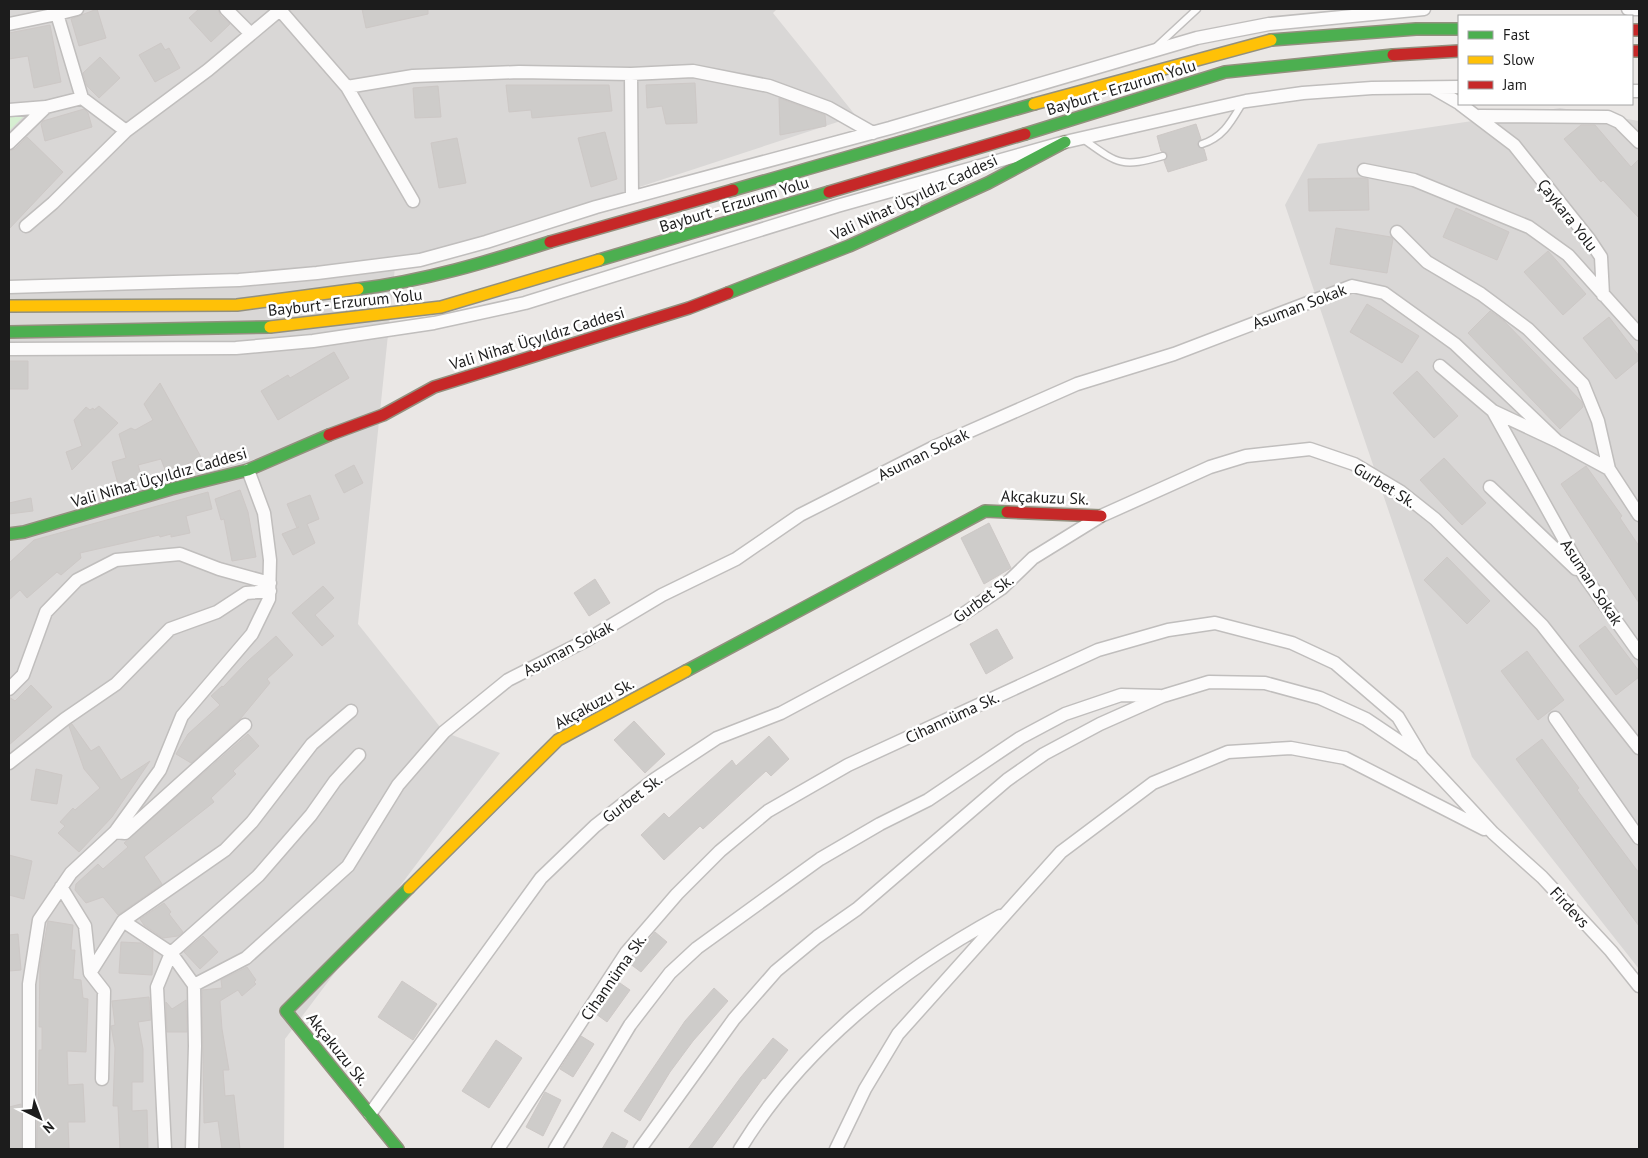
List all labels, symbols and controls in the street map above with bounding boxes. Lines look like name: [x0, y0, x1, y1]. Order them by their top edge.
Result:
legend: [1458, 15, 1633, 105]
text: Fast: [1503, 25, 1530, 44]
text: Slow: [1503, 50, 1534, 69]
street label: Bayburt - Erzurum Yolu: [1044, 55, 1198, 119]
text: Jam: [1502, 75, 1527, 94]
street label: Vali Nihat Üçyıldız Caddesi: [826, 150, 1001, 245]
street label: Bayburt - Erzurum Yolu: [657, 172, 811, 236]
street label: Çaykara Yolu: [1534, 175, 1602, 255]
street label: Asuman Sokak: [1249, 279, 1349, 333]
street label: Bayburt - Erzurum Yolu: [267, 284, 423, 320]
street label: Vali Nihat Üçyıldız Caddesi: [446, 302, 627, 374]
street label: Asuman Sokak: [874, 423, 972, 485]
street label: Vali Nihat Üçyıldız Caddesi: [68, 442, 249, 512]
street label: Gurbet Sk.: [1350, 458, 1420, 512]
street label: Akçakuzu Sk.: [1001, 485, 1089, 509]
street label: Asuman Sokak: [1557, 535, 1628, 629]
street label: Gurbet Sk.: [949, 569, 1017, 627]
street label: Asuman Sokak: [520, 616, 617, 680]
street label: Akçakuzu Sk.: [551, 673, 637, 733]
street label: Cihannüma Sk.: [902, 687, 1002, 747]
street label: Gurbet Sk.: [598, 769, 666, 827]
street label: Firdevs: [1546, 882, 1594, 932]
street label: Cihannüma Sk.: [576, 930, 650, 1024]
street label: Akçakuzu Sk.: [303, 1009, 373, 1089]
north arrow: [15, 1093, 65, 1143]
text: N: [39, 1118, 58, 1137]

